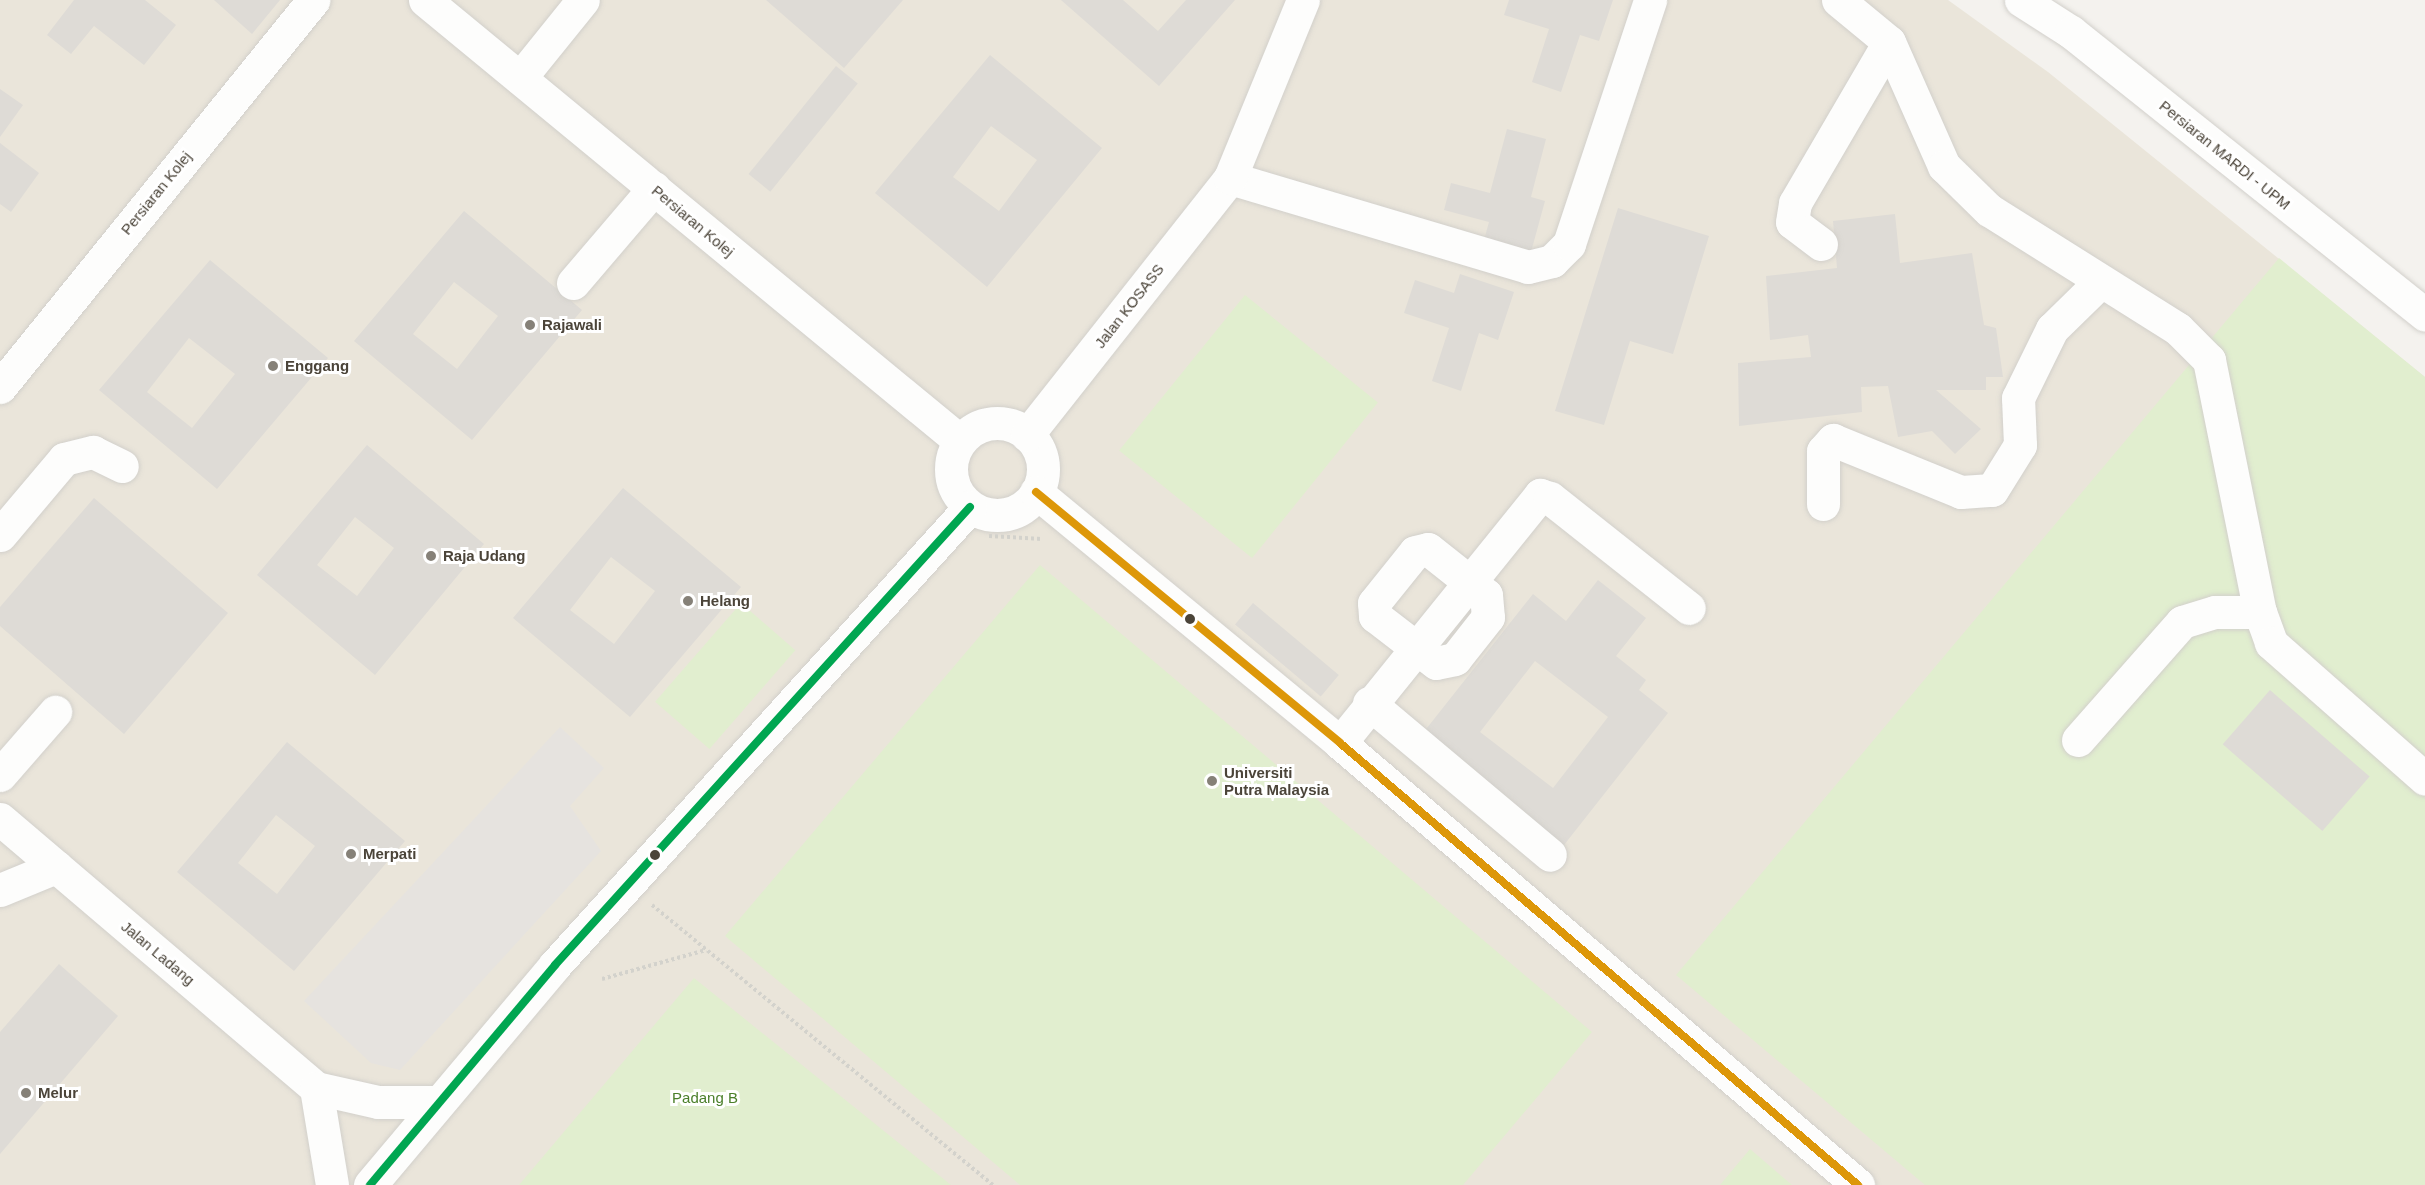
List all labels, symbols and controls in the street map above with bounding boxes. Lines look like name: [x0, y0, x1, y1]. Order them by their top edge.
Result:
street label: Persiaran MARDI - UPM: [2156, 97, 2294, 213]
street label: Persiaran Kolej: [117, 148, 195, 238]
street label: Persiaran Kolej: [648, 181, 738, 261]
street label: Jalan KOSASS: [1091, 260, 1167, 352]
place label: Rajawali: [542, 316, 602, 334]
marker: Rajawali: [523, 318, 537, 332]
place label: Enggang: [285, 357, 349, 375]
marker: Enggang: [266, 359, 280, 373]
place label: Raja Udang: [443, 547, 526, 565]
marker: Raja Udang: [424, 549, 438, 563]
place label: Helang: [700, 592, 750, 610]
marker: Helang: [681, 594, 695, 608]
unlabelled marker: [1184, 613, 1196, 625]
place label: Universiti Putra Malaysia: [1224, 763, 1329, 798]
marker: Universiti Putra Malaysia: [1205, 774, 1219, 788]
place label: Merpati: [363, 845, 416, 863]
marker: Merpati: [344, 847, 358, 861]
unlabelled marker: [649, 849, 661, 861]
street label: Jalan Ladang: [118, 917, 198, 989]
place label: Melur: [38, 1084, 78, 1102]
marker: Melur: [19, 1086, 33, 1100]
park label: Padang B: [672, 1089, 738, 1107]

